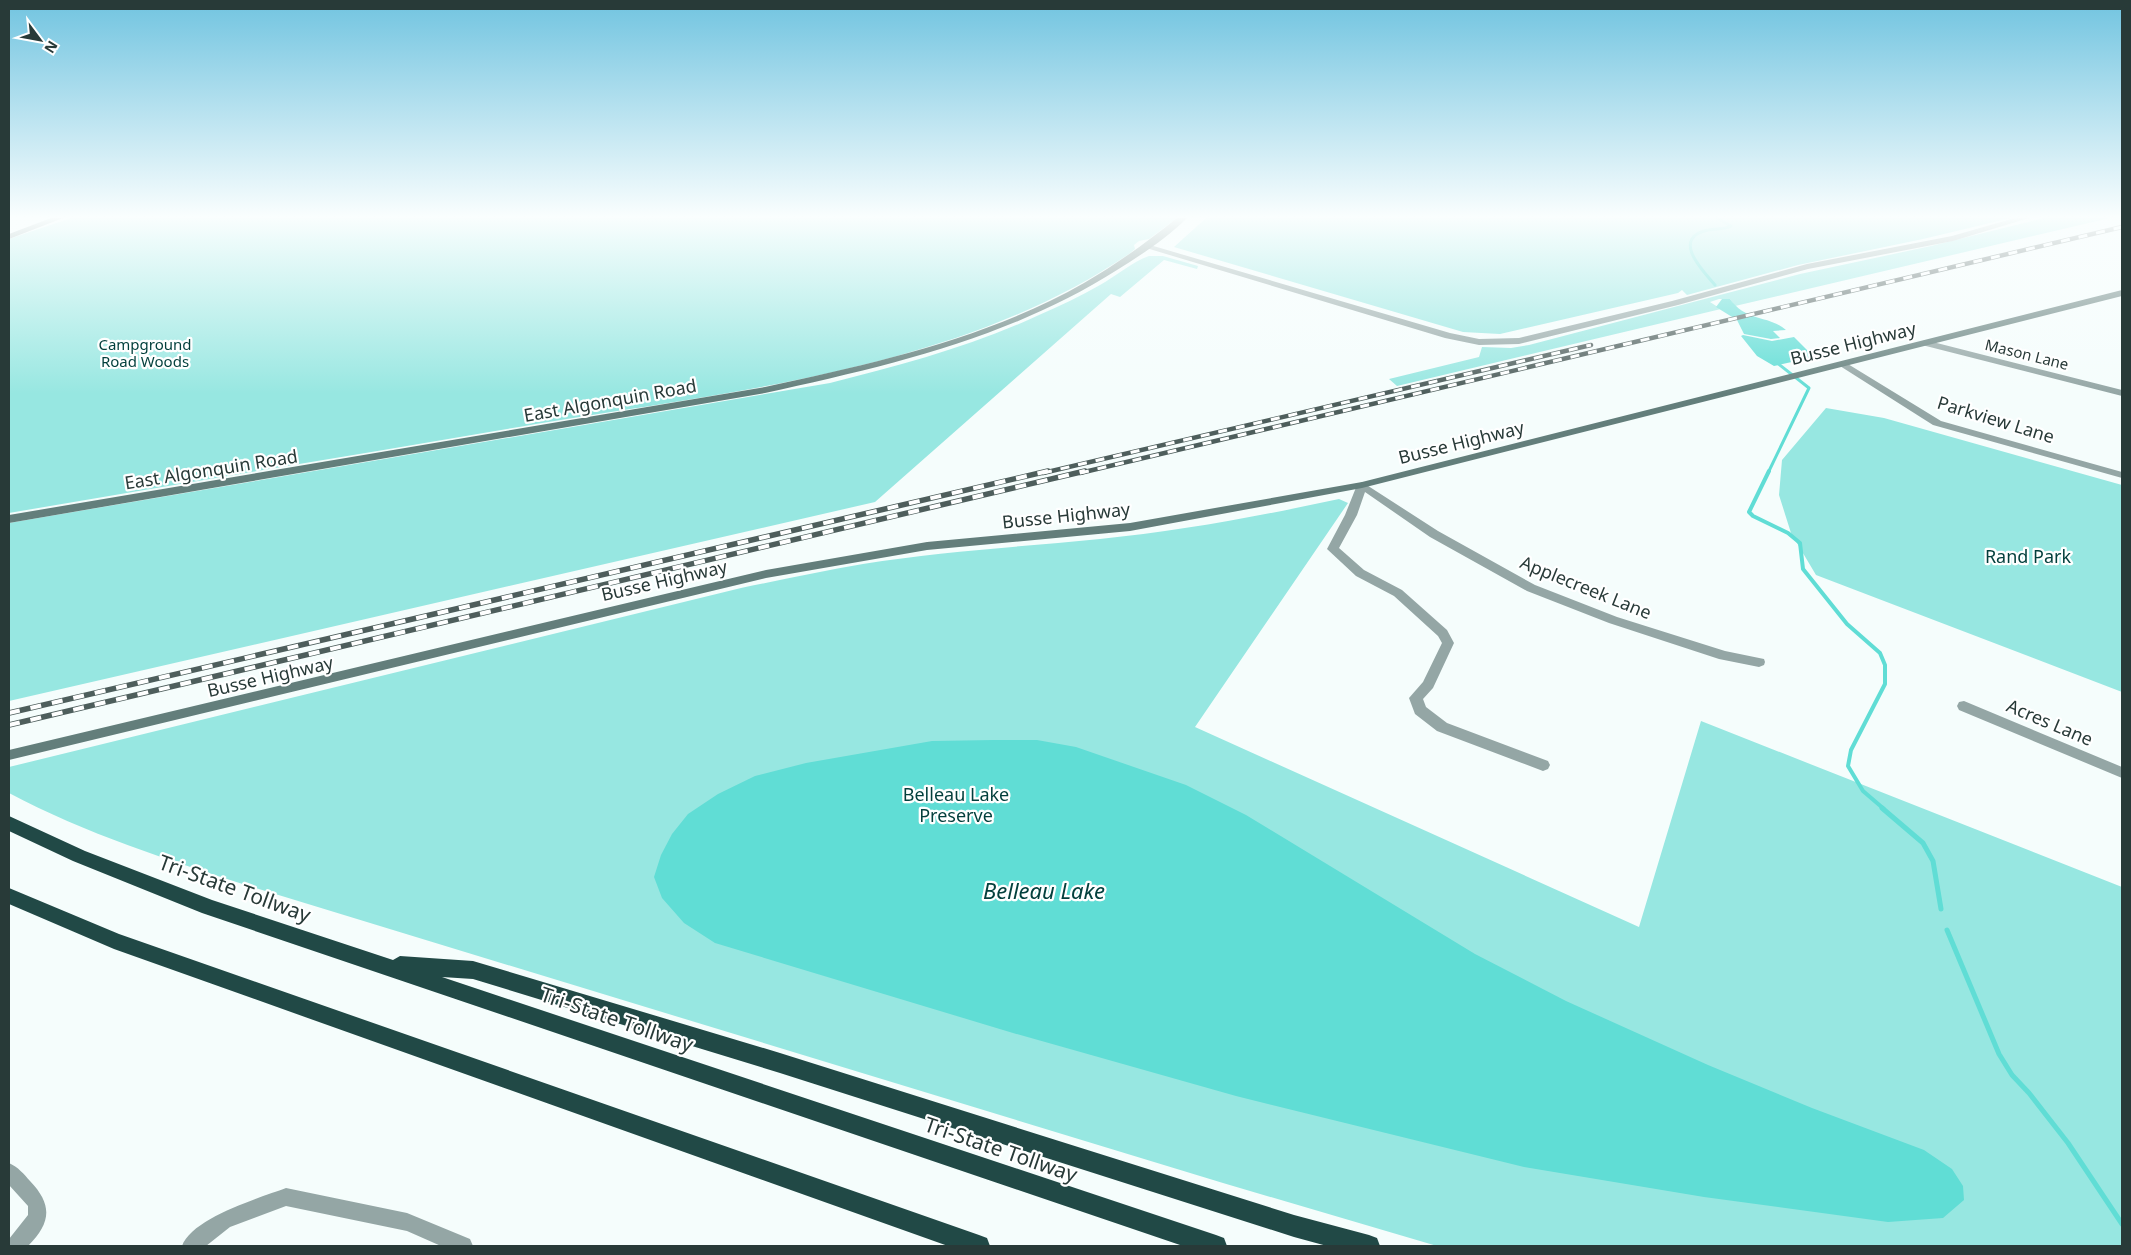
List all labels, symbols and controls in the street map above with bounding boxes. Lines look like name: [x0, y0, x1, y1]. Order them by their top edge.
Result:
north arrow: [15, 15, 65, 65]
text: N: [40, 37, 63, 57]
street label: Busse Highway: [1788, 316, 1919, 370]
park label: Campground Road Woods: [98, 334, 192, 371]
street label: Mason Lane: [1983, 334, 2071, 374]
street label: East Algonquin Road: [522, 373, 698, 427]
street label: Parkview Lane: [1935, 390, 2057, 448]
street label: Busse Highway: [1396, 415, 1527, 469]
street label: East Algonquin Road: [123, 443, 299, 495]
street label: Busse Highway: [1001, 496, 1132, 534]
park label: Rand Park: [1985, 544, 2071, 568]
street label: Applecreek Lane: [1517, 550, 1655, 624]
street label: Busse Highway: [599, 554, 730, 606]
street label: Busse Highway: [205, 650, 336, 702]
street label: Acres Lane: [2003, 693, 2097, 751]
park label: Belleau Lake Preserve: [903, 782, 1009, 827]
street label: Tri-State Tollway: [155, 847, 315, 929]
water label: Belleau Lake: [983, 875, 1105, 905]
street label: Tri-State Tollway: [537, 980, 697, 1058]
street label: Tri-State Tollway: [921, 1110, 1081, 1188]

